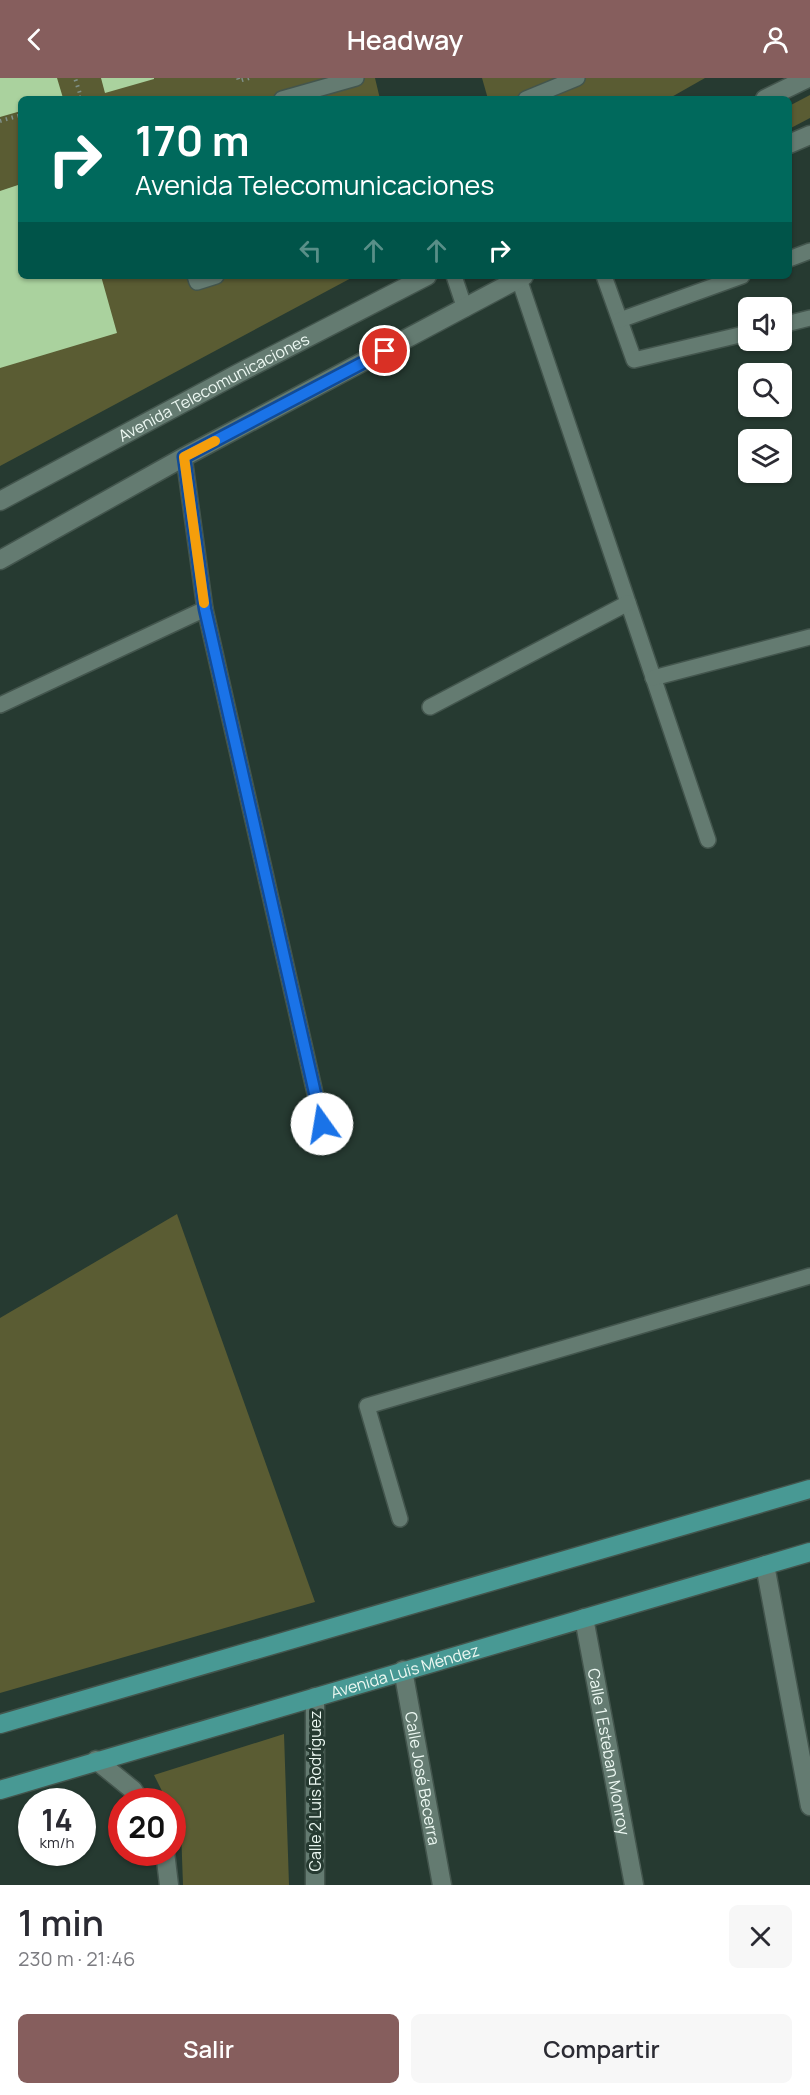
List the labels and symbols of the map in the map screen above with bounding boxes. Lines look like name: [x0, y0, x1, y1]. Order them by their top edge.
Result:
pin: [359, 325, 410, 376]
street label: Avenida Telecomunicaciones: [114, 328, 313, 447]
position arrow: [290, 1092, 354, 1156]
street label: Avenida Luis Méndez: [328, 1639, 482, 1703]
street label: Calle 1 Esteban Monroy: [583, 1666, 636, 1838]
street label: Calle 2 Luis Rodríguez: [304, 1710, 326, 1872]
street label: Calle José Becerra: [400, 1710, 446, 1847]
speed limit sign: 20: [108, 1788, 186, 1866]

